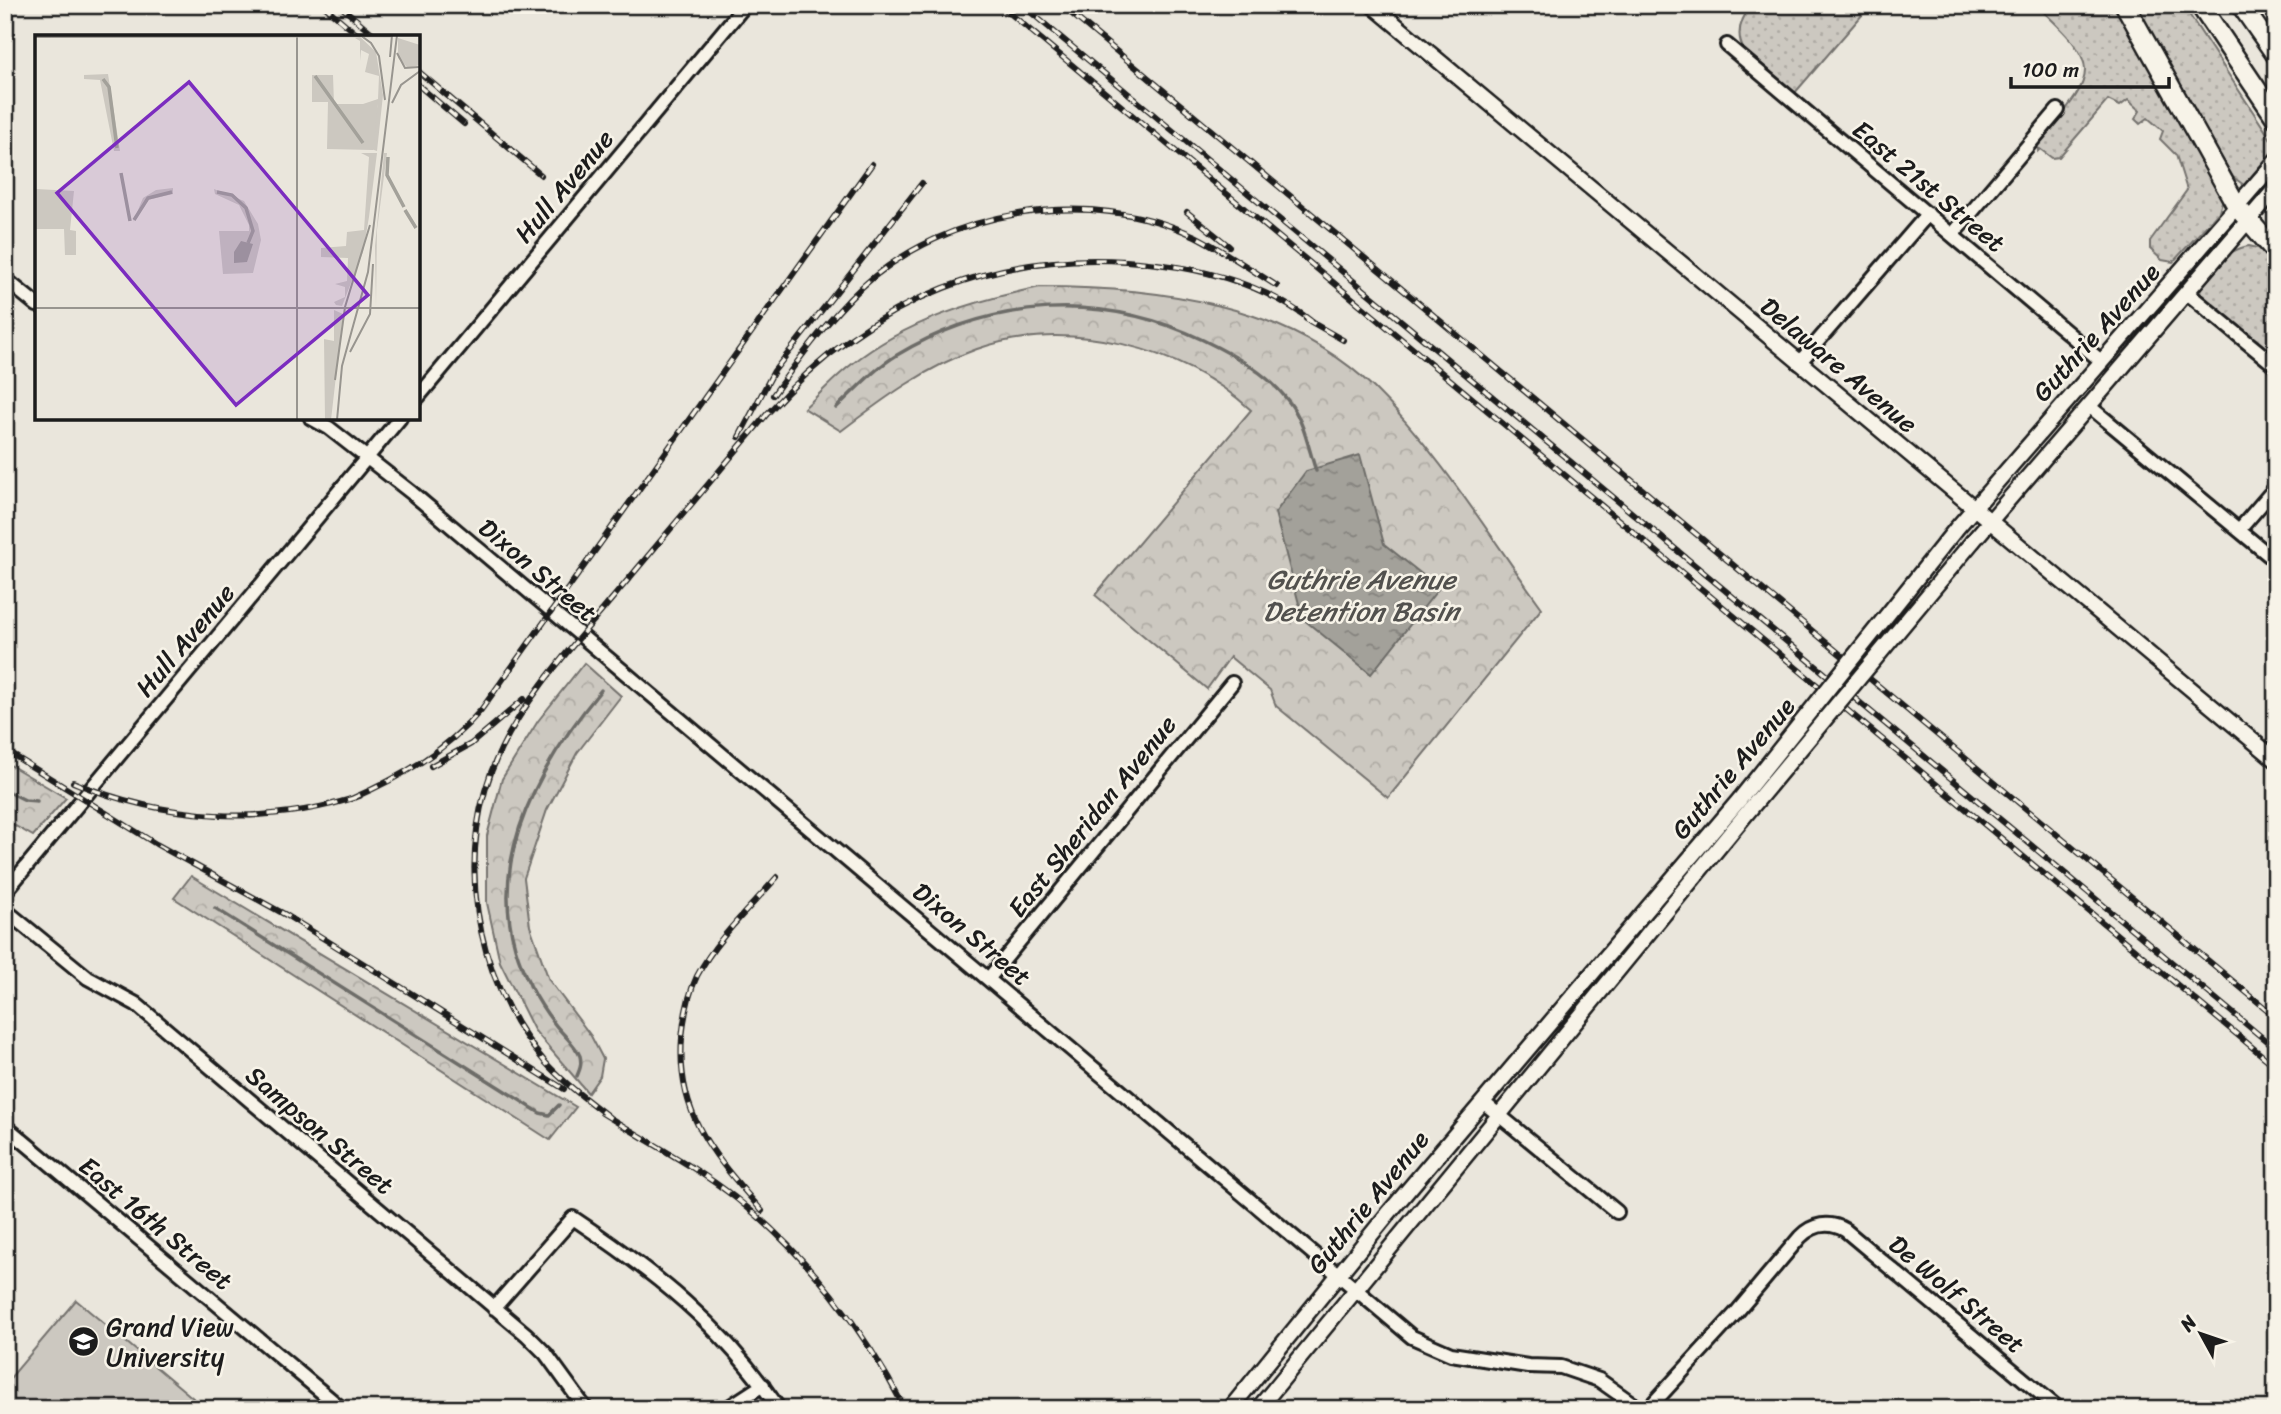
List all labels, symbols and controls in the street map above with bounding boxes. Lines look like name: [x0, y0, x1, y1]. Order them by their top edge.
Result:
inset map: [35, 35, 420, 420]
scale bar: [2011, 46, 2169, 90]
text: 100 m: [2022, 51, 2079, 89]
street label: East 21st Street: [1842, 108, 2016, 264]
street label: Hull Avenue: [502, 118, 626, 254]
street label: Guthrie Avenue: [2020, 251, 2172, 413]
street label: Delaware Avenue: [1750, 285, 1928, 445]
street label: Dixon Street: [468, 506, 608, 634]
water label: Guthrie Avenue Detention Basin: [1263, 555, 1462, 636]
street label: Hull Avenue: [123, 572, 247, 708]
street label: Guthrie Avenue: [1659, 686, 1807, 850]
street label: East Sheridan Avenue: [995, 704, 1189, 928]
street label: Dixon Street: [902, 870, 1042, 998]
street label: Sampson Street: [235, 1053, 405, 1207]
street label: Guthrie Avenue: [1295, 1119, 1441, 1285]
street label: East 16th Street: [68, 1144, 244, 1302]
street label: De Wolf Street: [1878, 1222, 2036, 1366]
north arrow: [2166, 1298, 2236, 1368]
place label: Grand View University: [106, 1304, 235, 1380]
text: N: [2171, 1307, 2206, 1340]
school or university icon: Grand View University: [66, 1325, 100, 1359]

